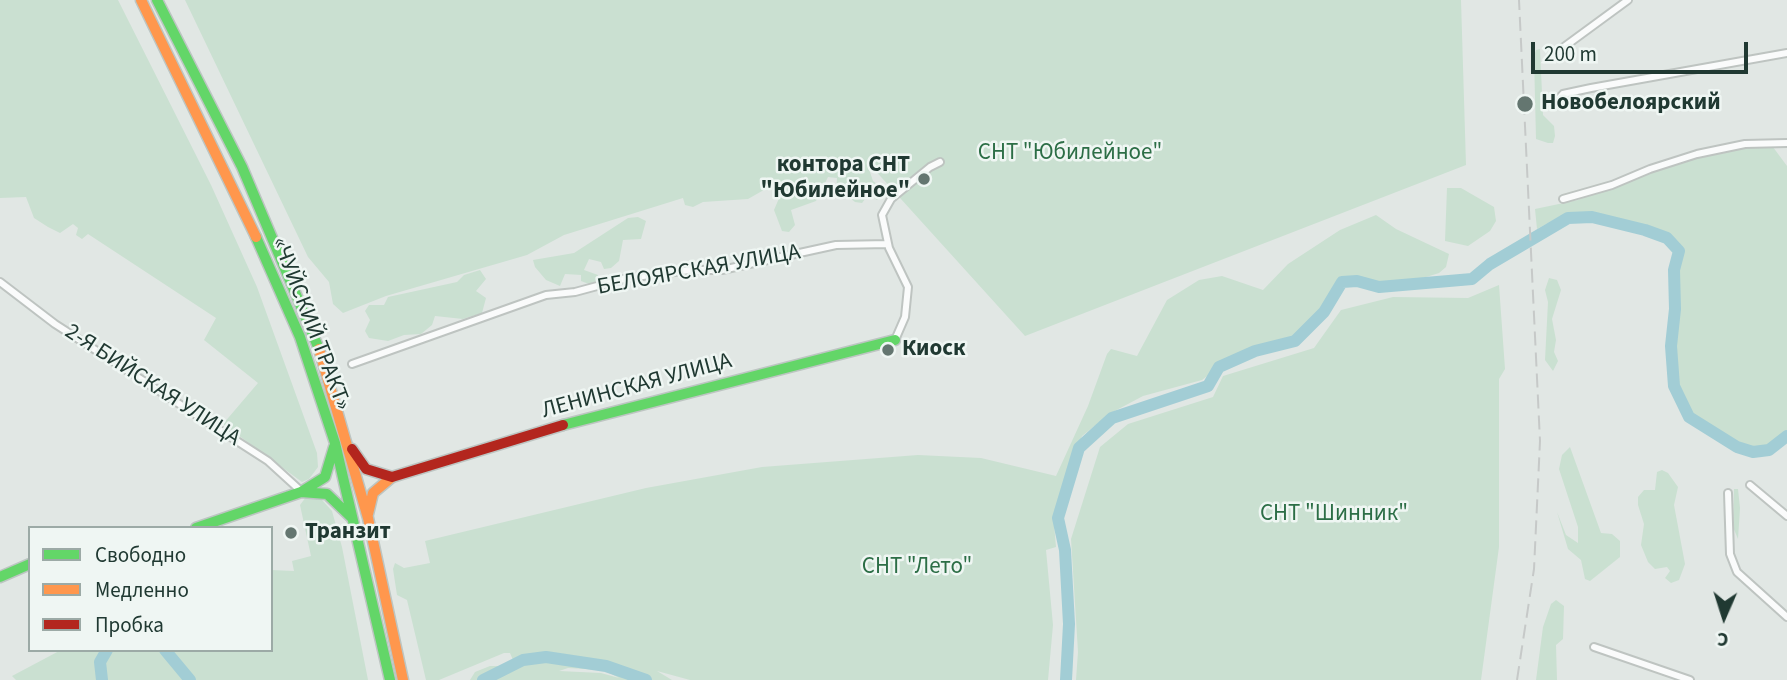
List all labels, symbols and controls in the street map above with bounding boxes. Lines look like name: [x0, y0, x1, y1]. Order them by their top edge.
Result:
scale bar: [1535, 28, 1752, 72]
text: 200 m: [1544, 39, 1597, 69]
place label: Новобелоярский: [1541, 90, 1721, 118]
marker: Новобелоярский: [1515, 94, 1535, 114]
park label: СНТ "Юбилейное": [978, 140, 1162, 168]
place label: контора СНТ "Юбилейное": [761, 152, 910, 206]
marker: контора СНТ "Юбилейное": [916, 171, 932, 187]
street label: «ЧУЙСКИЙ ТРАКТ»: [264, 234, 356, 414]
street label: БЕЛОЯРСКАЯ УЛИЦА: [595, 240, 803, 302]
street label: 2-Я БИЙСКАЯ УЛИЦА: [59, 319, 245, 453]
place label: Киоск: [902, 336, 966, 364]
marker: Киоск: [880, 342, 896, 358]
street label: ЛЕНИНСКАЯ УЛИЦА: [539, 348, 735, 426]
park label: СНТ "Шинник": [1260, 501, 1408, 529]
place label: Транзит: [305, 519, 391, 547]
marker: Транзит: [283, 525, 299, 541]
legend: [28, 526, 273, 652]
text: Свободно: [95, 540, 186, 570]
park label: СНТ "Лето": [862, 554, 972, 582]
text: Медленно: [95, 575, 189, 605]
north arrow: [1689, 582, 1759, 652]
text: Пробка: [95, 610, 164, 640]
text: С: [1717, 625, 1729, 652]

